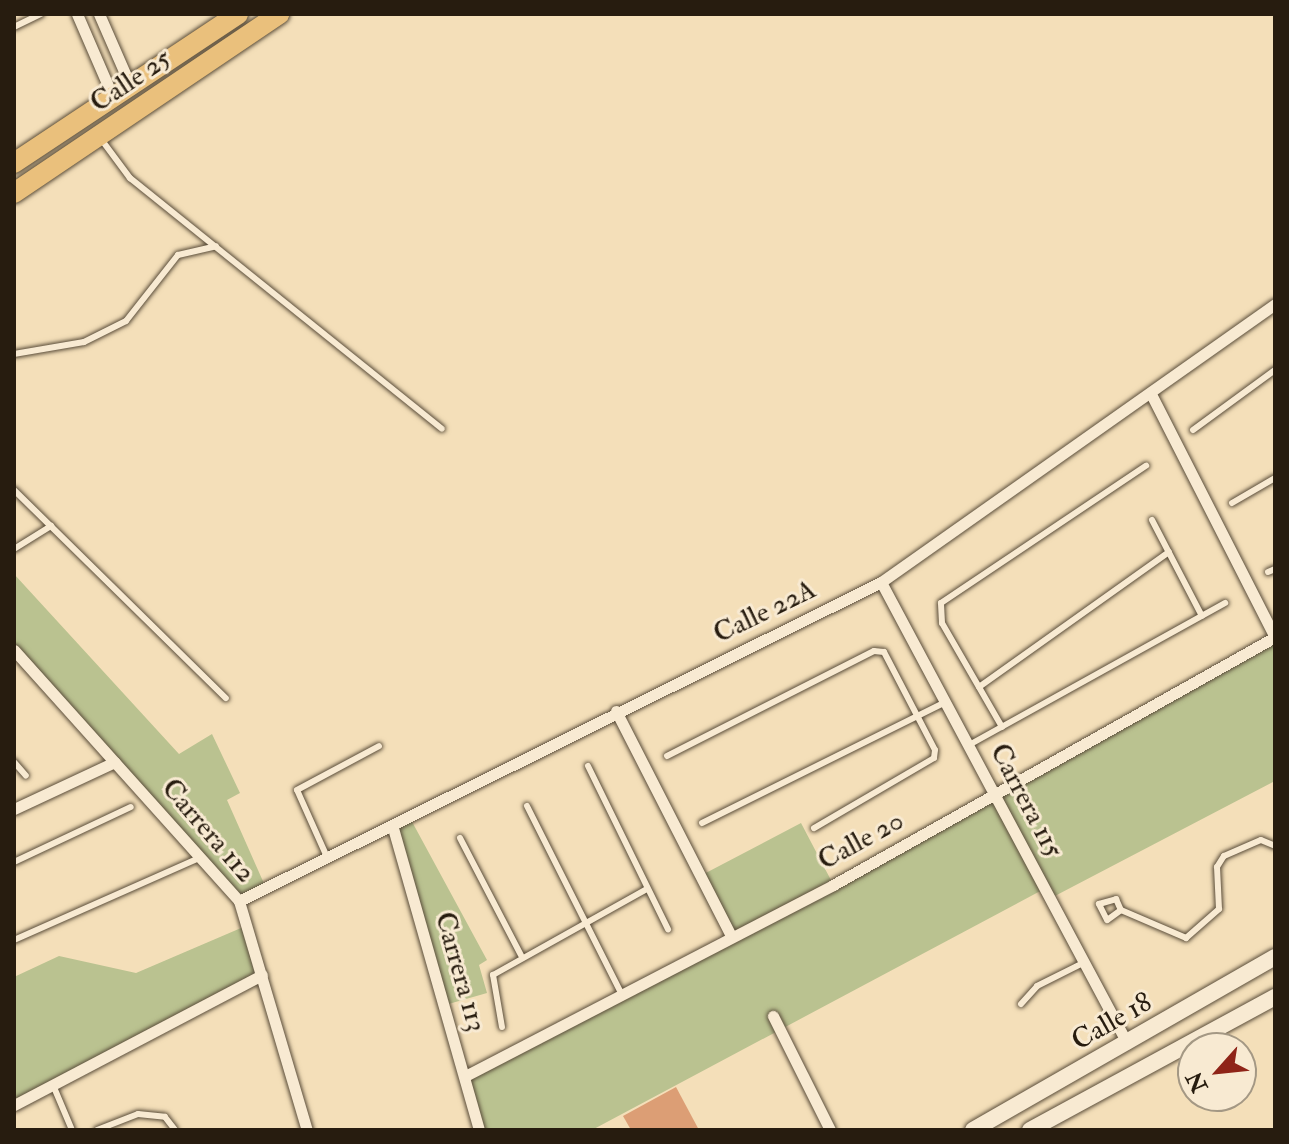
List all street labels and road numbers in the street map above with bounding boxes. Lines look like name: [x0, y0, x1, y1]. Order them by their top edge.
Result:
street label: Calle 25: [84, 42, 178, 120]
street label: Calle 22A: [708, 573, 822, 651]
street label: Carrera 115: [982, 738, 1070, 864]
street label: Carrera 112: [154, 772, 262, 890]
street label: Calle 20: [812, 804, 910, 878]
street label: Carrera 113: [427, 908, 493, 1036]
street label: Calle 18: [1066, 986, 1158, 1058]

